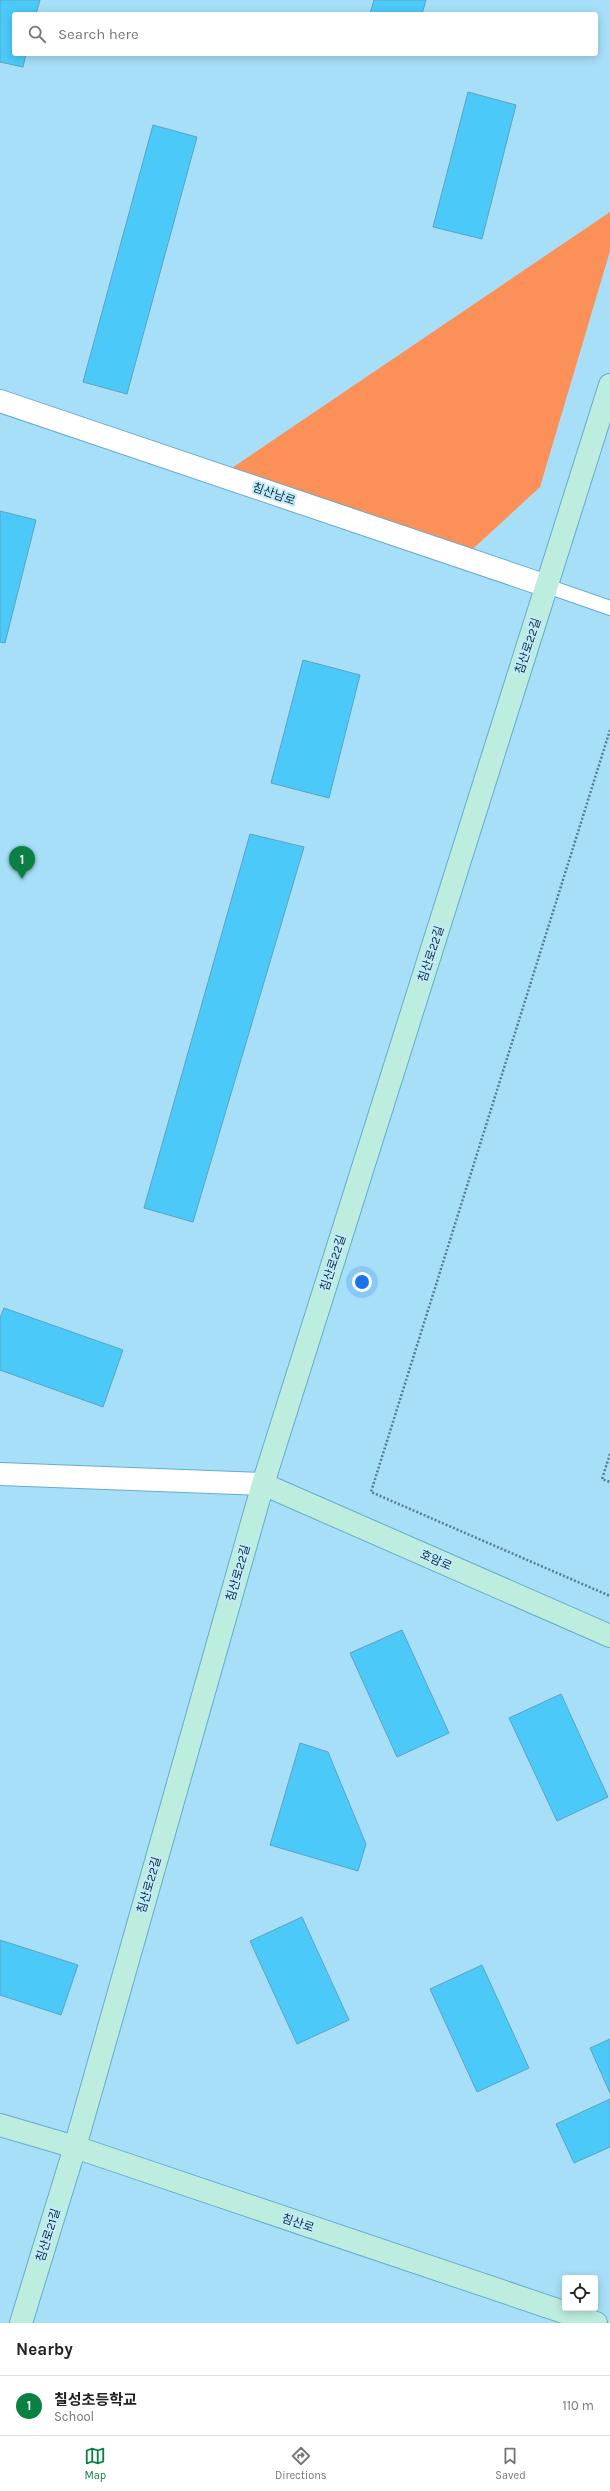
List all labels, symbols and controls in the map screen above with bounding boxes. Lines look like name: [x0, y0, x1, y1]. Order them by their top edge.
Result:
search box: [12, 12, 598, 56]
icon: search: [26, 23, 48, 45]
text: Search here: [58, 25, 139, 43]
street label: 침산남로: [251, 480, 297, 508]
street label: 침산로22길: [512, 616, 544, 676]
pin: 1: [9, 846, 35, 879]
street label: 침산로22길: [415, 924, 447, 984]
street label: 침산로22길: [317, 1233, 349, 1293]
your location: [352, 1272, 372, 1292]
street label: 침산로22길: [223, 1543, 253, 1603]
street label: 호암로: [418, 1547, 454, 1573]
street label: 침산로22길: [134, 1855, 164, 1915]
street label: 침산로21길: [33, 2207, 63, 2263]
street label: 침산로: [280, 2211, 316, 2235]
map controls: [562, 2275, 598, 2311]
button: locate: [562, 2275, 598, 2311]
text: Nearby: [16, 2339, 73, 2359]
text: 칠성초등학교: [54, 2391, 137, 2409]
text: 1: [27, 2398, 31, 2413]
text: 110 m: [562, 2398, 594, 2413]
text: School: [54, 2409, 94, 2424]
tab: Map: [84, 2445, 106, 2482]
tab: Directions: [275, 2445, 327, 2482]
tab: Saved: [495, 2445, 526, 2482]

